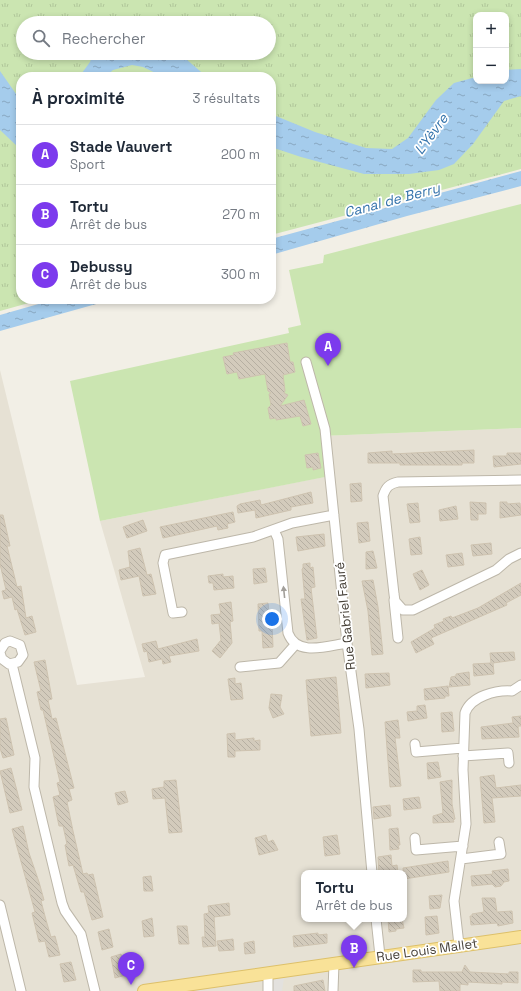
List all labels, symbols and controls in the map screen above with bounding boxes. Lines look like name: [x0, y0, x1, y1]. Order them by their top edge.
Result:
map controls: [473, 12, 509, 84]
button: +: [473, 12, 509, 48]
search box: [16, 16, 276, 60]
icon: search: [30, 27, 52, 49]
text: Rechercher: [62, 29, 145, 48]
button: −: [473, 48, 509, 84]
text: À proximité: [32, 87, 125, 109]
text: 3 résultats: [193, 90, 260, 107]
water label: L'Yèvre: [410, 110, 452, 158]
text: Stade Vauvert: [70, 137, 172, 156]
text: A: [41, 146, 49, 163]
text: 200 m: [221, 146, 260, 163]
text: Sport: [70, 156, 105, 173]
water label: Canal de Berry: [342, 178, 443, 221]
text: Tortu: [70, 197, 109, 216]
text: B: [41, 206, 49, 223]
text: 270 m: [222, 206, 260, 223]
text: Arrêt de bus: [70, 216, 147, 233]
text: Debussy: [70, 257, 132, 276]
text: C: [41, 266, 49, 283]
text: 300 m: [221, 266, 260, 283]
text: Arrêt de bus: [70, 276, 147, 293]
pin: A: [315, 333, 341, 366]
street label: Rue Gabriel Fauré: [331, 561, 359, 671]
one-way arrow: [280, 586, 287, 598]
your location: [262, 609, 282, 629]
popup: [301, 870, 407, 922]
text: Tortu: [315, 878, 354, 897]
text: Arrêt de bus: [315, 897, 393, 914]
street label: Rue Louis Mallet: [375, 934, 479, 966]
pin: B: [341, 935, 367, 968]
pin: C: [118, 952, 144, 985]

